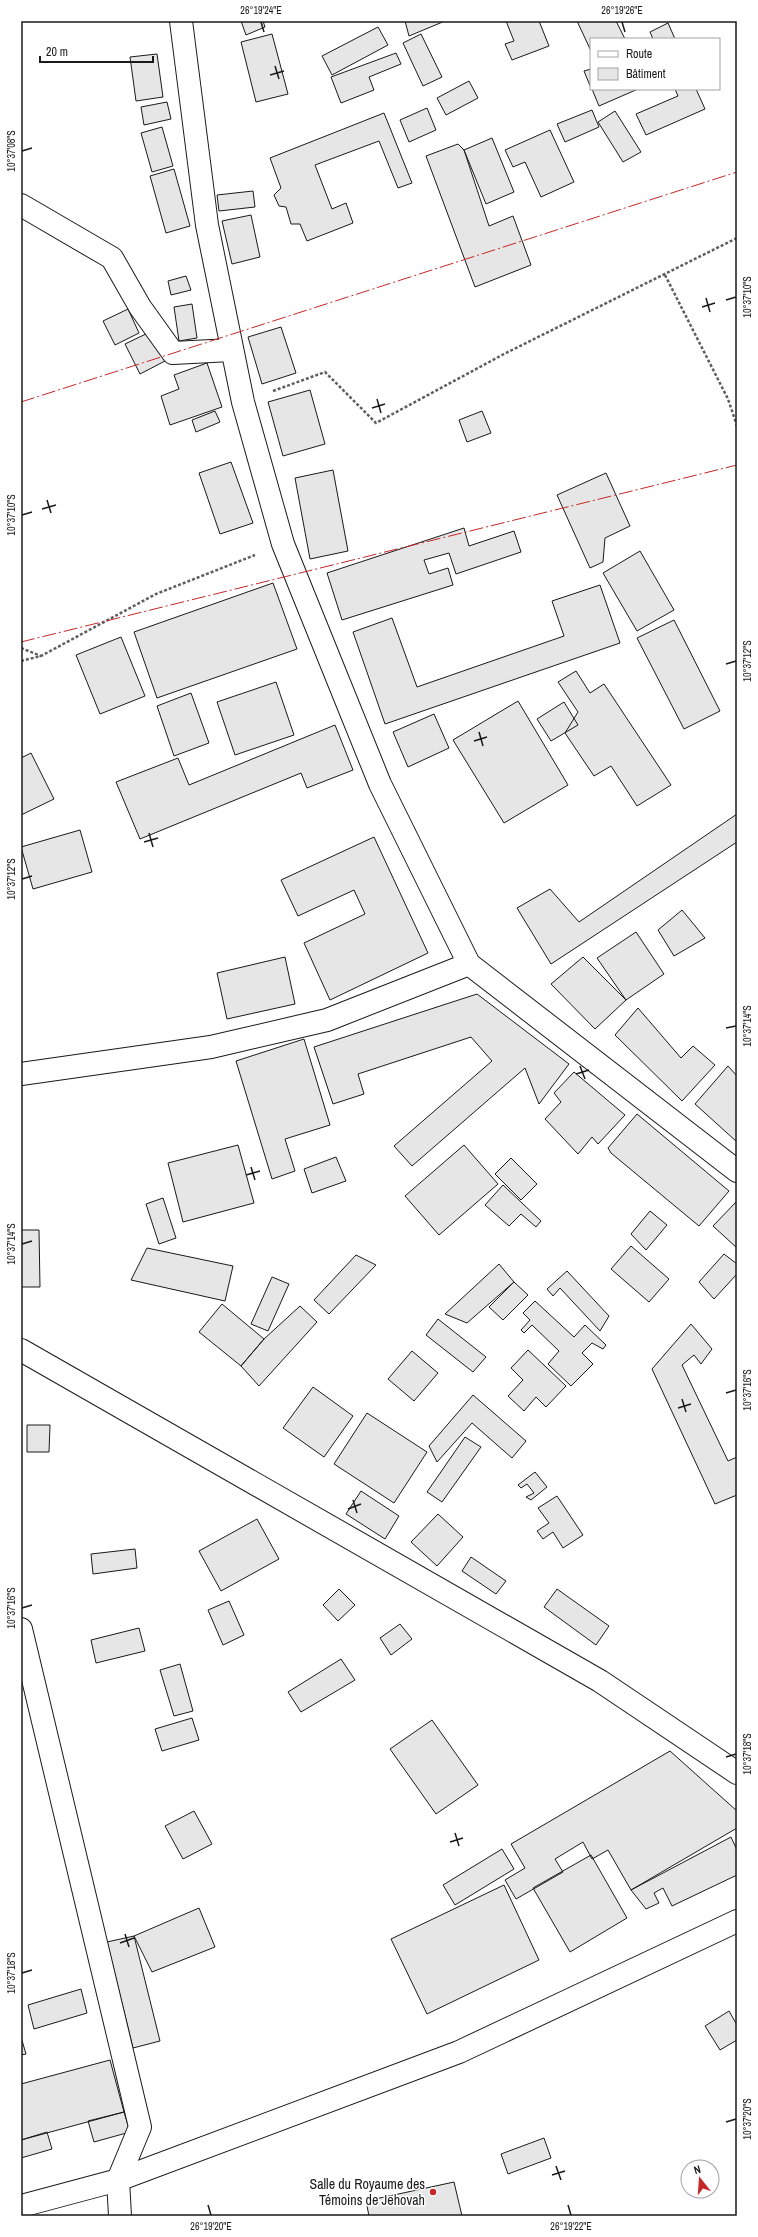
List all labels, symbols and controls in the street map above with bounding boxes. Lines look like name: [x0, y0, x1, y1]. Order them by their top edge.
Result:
text: 26°19'24"E: [240, 4, 282, 17]
text: 26°19'26"E: [601, 4, 643, 17]
scale bar: [40, 38, 153, 64]
legend: [590, 38, 720, 90]
text: 20 m: [46, 44, 68, 60]
text: Route: [626, 46, 652, 62]
text: Bâtiment: [626, 66, 666, 82]
text: 10°37'08"S: [5, 130, 18, 172]
text: 10°37'10"S: [741, 276, 754, 318]
text: 10°37'10"S: [5, 494, 18, 536]
text: 10°37'12"S: [741, 640, 754, 682]
text: 10°37'12"S: [5, 858, 18, 900]
text: 10°37'14"S: [741, 1005, 754, 1047]
text: 10°37'14"S: [5, 1223, 18, 1265]
text: 10°37'16"S: [741, 1369, 754, 1411]
text: 10°37'16"S: [5, 1587, 18, 1629]
text: 10°37'18"S: [741, 1733, 754, 1775]
text: 10°37'18"S: [5, 1952, 18, 1994]
text: 10°37'20"S: [741, 2098, 754, 2140]
north arrow: [680, 2159, 720, 2199]
text: N: [692, 2162, 702, 2177]
place label: Salle du Royaume des Témoins de Jehovah: [310, 2175, 425, 2209]
marker: Salle du Royaume des Témoins de Jehovah: [428, 2187, 438, 2197]
text: 26°19'20"E: [190, 2220, 232, 2233]
text: 26°19'22"E: [550, 2220, 592, 2233]

